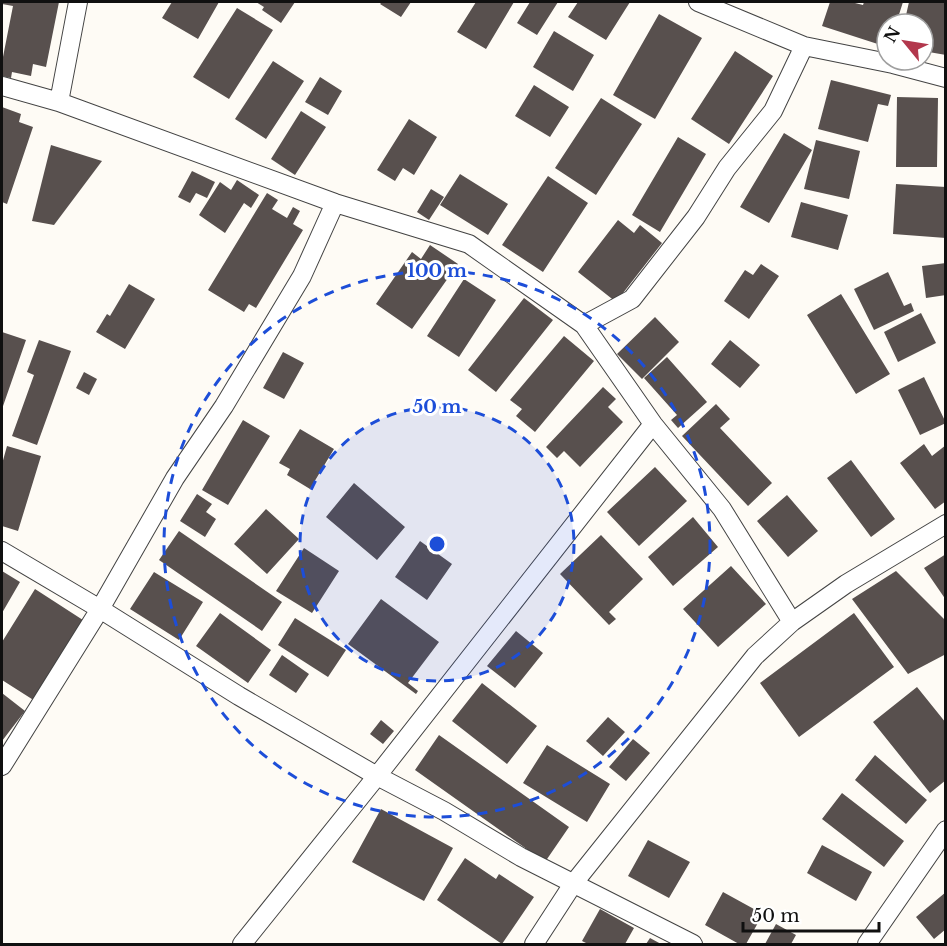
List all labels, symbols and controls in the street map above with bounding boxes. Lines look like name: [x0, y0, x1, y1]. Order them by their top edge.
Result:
north arrow: [875, 12, 935, 72]
text: N: [880, 23, 904, 46]
text: 100 m: [407, 260, 467, 282]
text: 50 m: [413, 396, 462, 418]
centre of rings: [427, 534, 447, 554]
scale bar: [743, 895, 880, 933]
text: 50 m: [752, 905, 800, 927]

